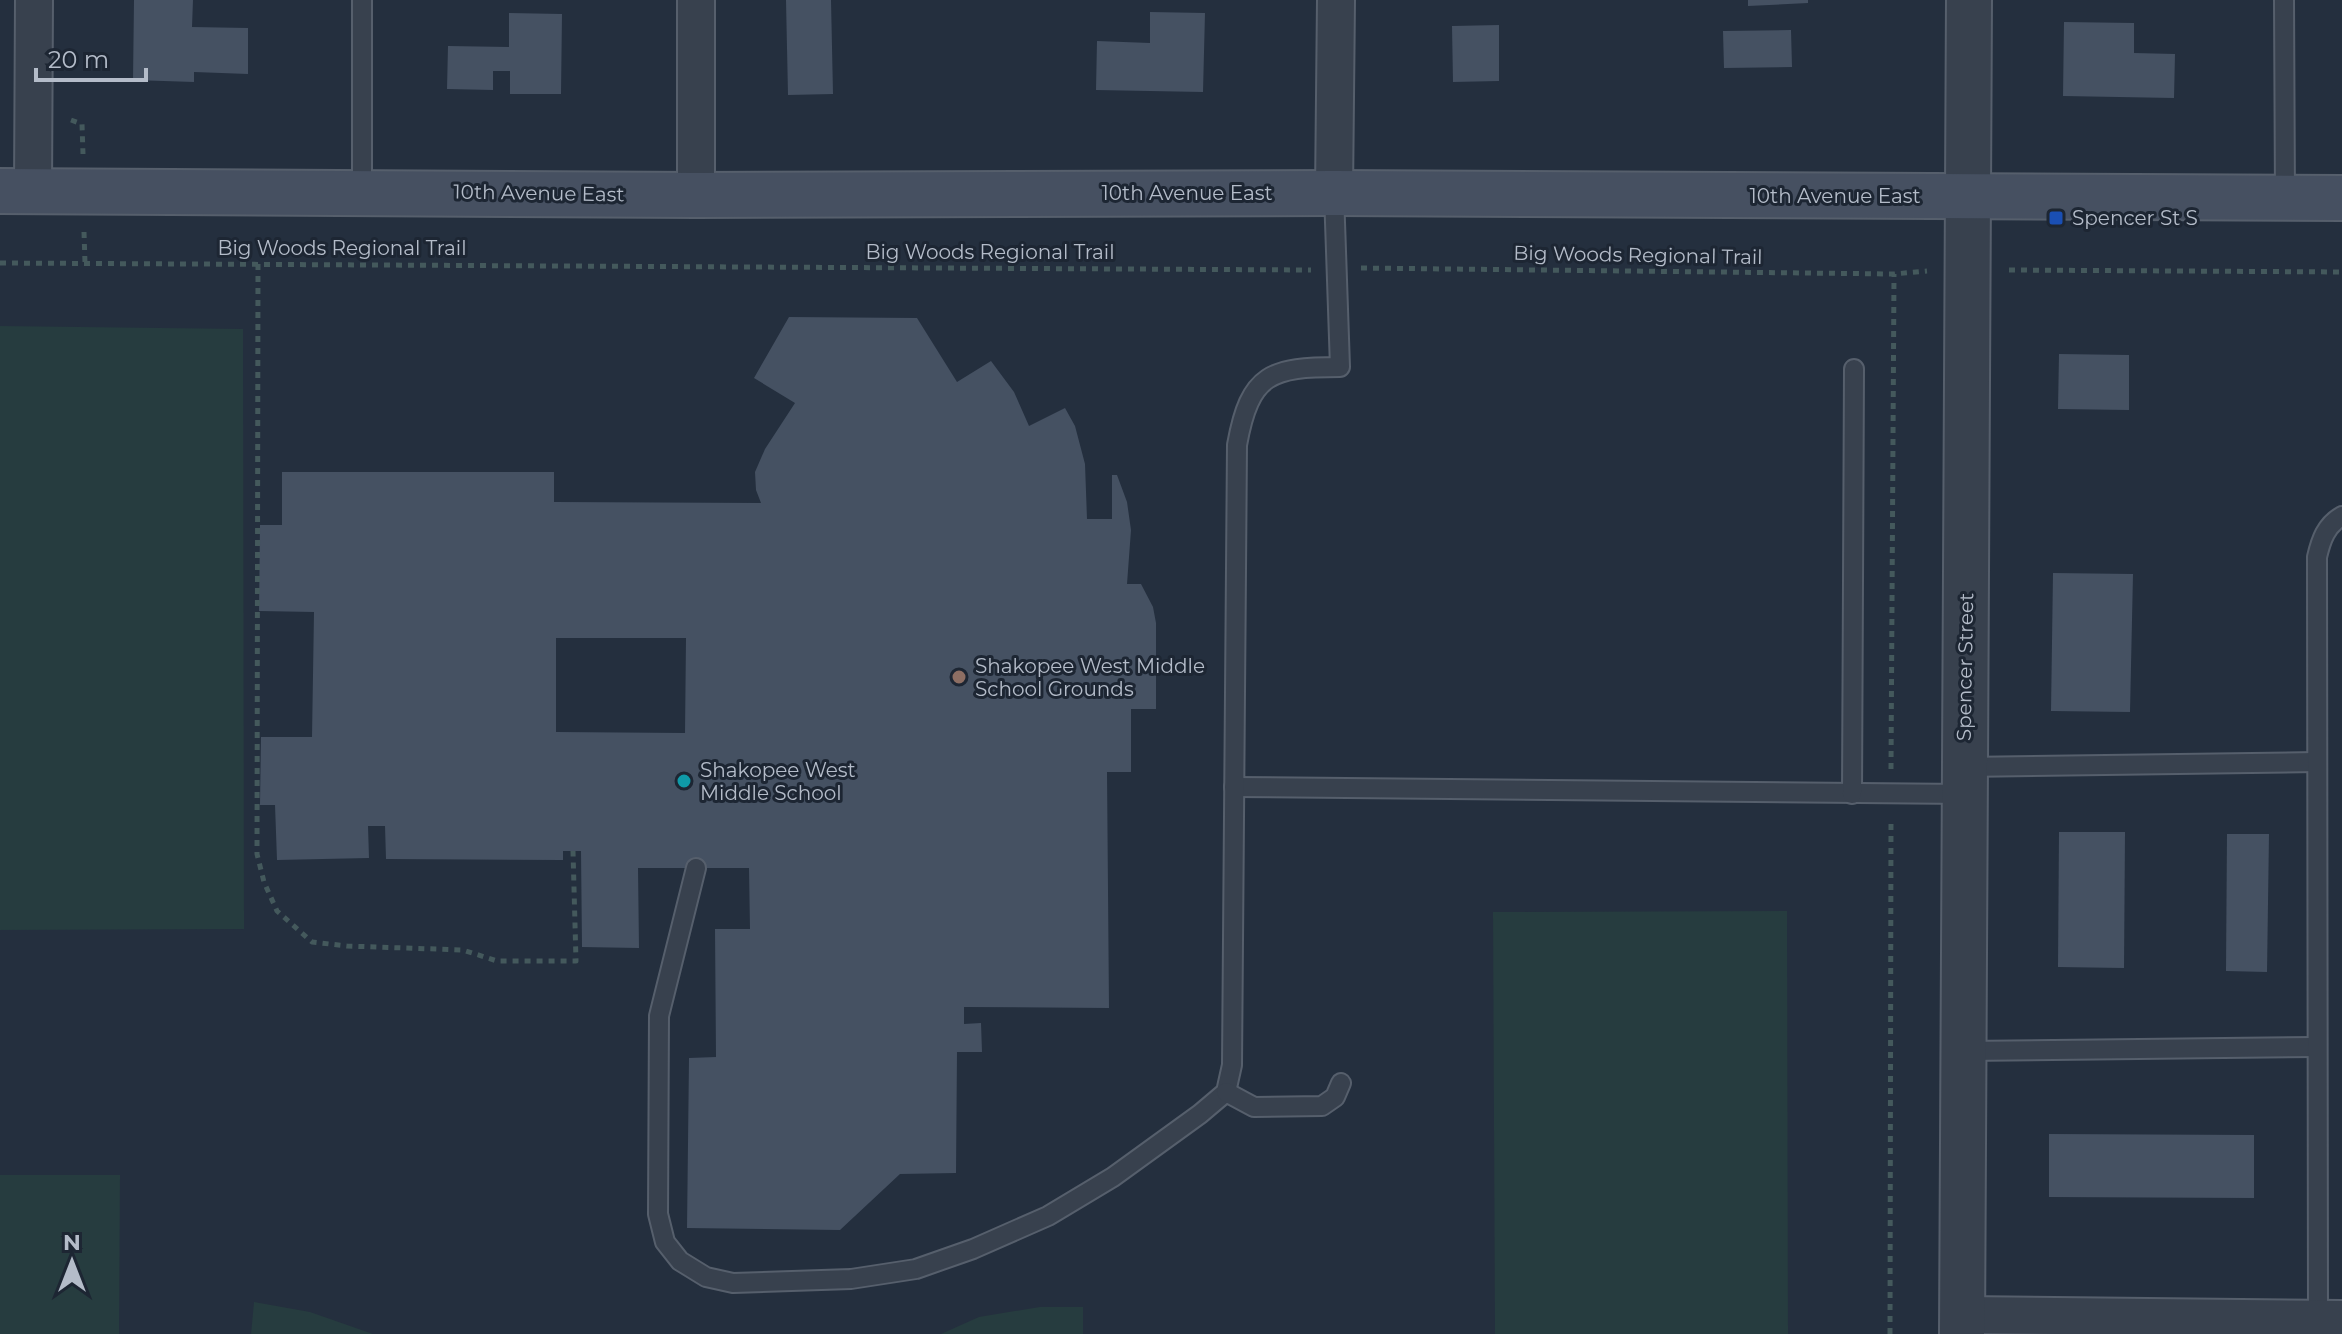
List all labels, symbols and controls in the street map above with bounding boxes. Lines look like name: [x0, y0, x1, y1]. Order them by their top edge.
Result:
scale bar: [36, 32, 146, 82]
text: 20 m: [48, 45, 109, 74]
street label: 10th Avenue East: [453, 180, 625, 206]
street label: 10th Avenue East: [1101, 181, 1273, 205]
street label: 10th Avenue East: [1749, 184, 1921, 208]
place label: Spencer St S: [2072, 206, 2198, 230]
marker: Spencer St S: [2047, 209, 2065, 227]
street label: Big Woods Regional Trail: [217, 236, 467, 260]
street label: Big Woods Regional Trail: [865, 240, 1115, 264]
street label: Big Woods Regional Trail: [1513, 241, 1763, 269]
street label: Spencer Street: [1952, 593, 1978, 741]
place label: Shakopee West Middle School Grounds: [975, 654, 1205, 701]
marker: Shakopee West Middle School Grounds: [950, 668, 968, 686]
place label: Shakopee West Middle School: [700, 758, 856, 805]
marker: Shakopee West Middle School: [675, 772, 693, 790]
north arrow: [32, 1222, 112, 1302]
text: N: [63, 1229, 81, 1256]

